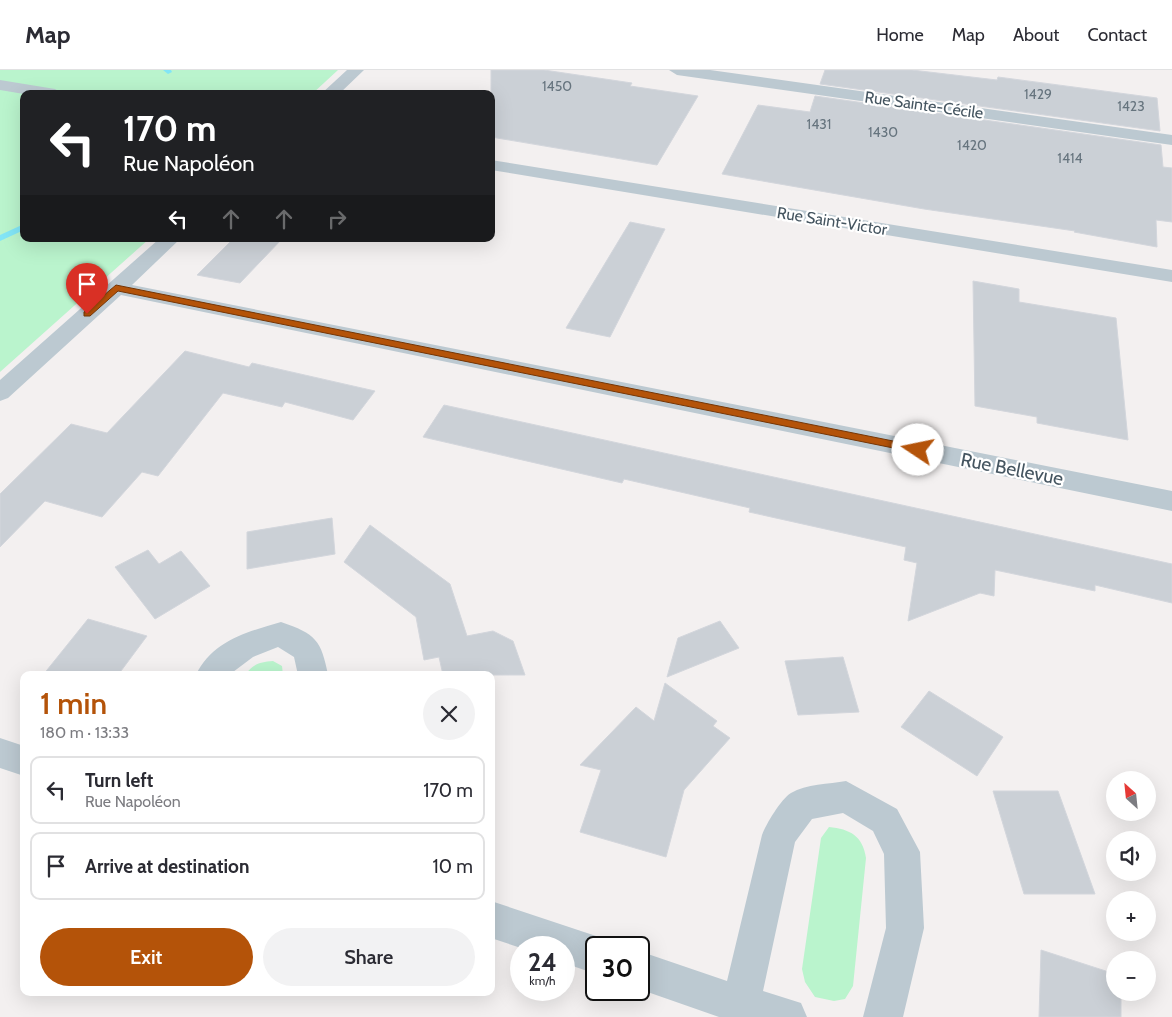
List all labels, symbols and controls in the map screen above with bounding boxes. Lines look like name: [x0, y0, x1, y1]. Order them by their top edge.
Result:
text: Map: [25, 20, 71, 49]
text: Home: [876, 24, 924, 46]
text: Map: [952, 24, 985, 46]
text: About: [1013, 24, 1059, 46]
text: Contact: [1087, 24, 1147, 46]
house number: 1450: [542, 77, 572, 95]
house number: 1429: [1024, 85, 1052, 103]
street label: Rue Sainte-Cécile: [863, 87, 985, 123]
house number: 1423: [1117, 97, 1145, 115]
text: 170 m: [123, 107, 216, 150]
icon: left: [40, 110, 105, 175]
house number: 1431: [807, 115, 831, 133]
house number: 1430: [868, 123, 898, 141]
house number: 1420: [957, 136, 987, 154]
house number: 1414: [1057, 149, 1083, 167]
text: Rue Napoléon: [123, 150, 255, 177]
street label: Rue Saint-Victor: [776, 203, 889, 239]
icon: left: [164, 205, 192, 233]
icon: ahead: [217, 205, 245, 233]
icon: ahead: [270, 205, 298, 233]
icon: right: [323, 205, 351, 233]
pin: [66, 263, 108, 314]
icon: arrive: [73, 270, 101, 298]
position arrow: [891, 423, 943, 475]
street label: Rue Bellevue: [959, 448, 1065, 490]
text: 1 min: [40, 685, 107, 722]
button: close: [423, 688, 475, 740]
text: 180 m · 13:33: [40, 723, 129, 742]
text: Turn left: [85, 769, 153, 792]
north arrow: [1106, 771, 1156, 821]
map controls: [1106, 771, 1156, 1001]
icon: left: [42, 776, 70, 804]
text: 170 m: [423, 779, 473, 802]
text: Rue Napoléon: [85, 792, 181, 811]
button: sound: [1106, 831, 1156, 881]
icon: arrive: [42, 852, 70, 880]
text: Arrive at destination: [85, 855, 249, 878]
text: 10 m: [433, 855, 473, 878]
button: +: [1106, 891, 1156, 941]
button: Exit: [40, 928, 253, 986]
button: Share: [263, 928, 475, 986]
speed limit sign: 30: [585, 936, 650, 1001]
text: 24: [528, 947, 557, 977]
button: −: [1106, 951, 1156, 1001]
text: km/h: [529, 973, 556, 988]

